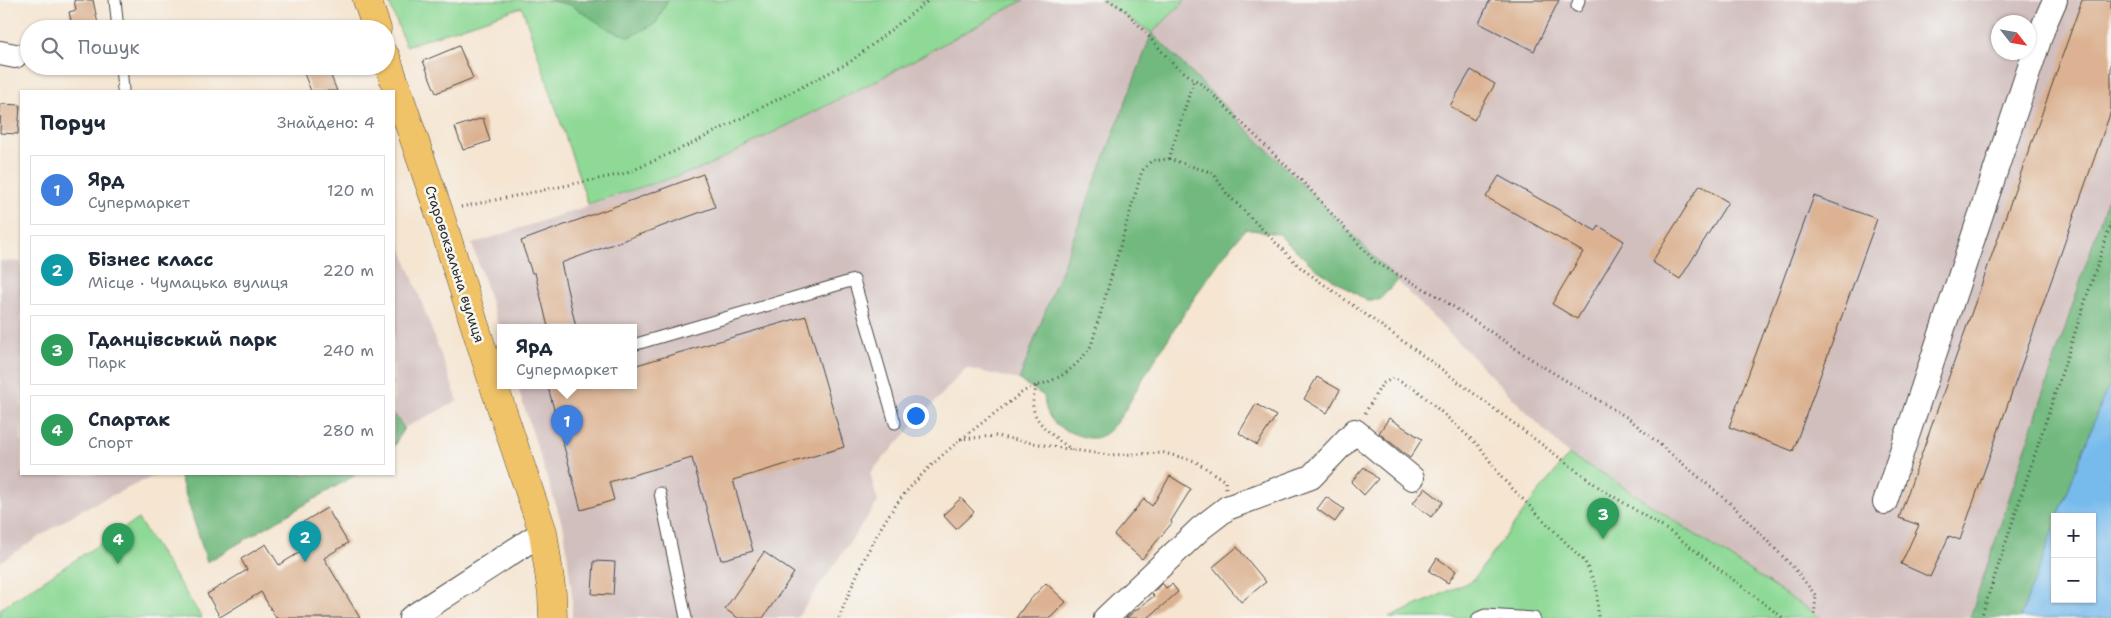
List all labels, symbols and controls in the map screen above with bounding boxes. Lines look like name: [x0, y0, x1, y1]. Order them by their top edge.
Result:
north arrow: [1991, 15, 2036, 60]
search box: [20, 20, 395, 75]
icon: search: [38, 34, 66, 62]
text: Пошук: [78, 35, 140, 60]
text: Поруч: [40, 109, 106, 137]
text: Знайдено: 4: [277, 112, 375, 133]
text: Ярд: [88, 167, 125, 192]
text: 1: [53, 180, 61, 201]
text: 120 m: [327, 180, 374, 201]
street label: Старовокзальна вулиця: [421, 183, 489, 345]
text: Супермаркет: [88, 192, 190, 213]
text: Бізнес класс: [88, 247, 213, 272]
text: 2: [51, 260, 63, 281]
text: 220 m: [322, 260, 374, 281]
text: Місце · Чумацька вулиця: [88, 272, 289, 293]
popup: [497, 324, 637, 389]
text: Гданцівський парк: [88, 327, 277, 352]
text: Ярд: [516, 334, 553, 359]
text: 3: [51, 340, 63, 361]
text: 240 m: [322, 340, 374, 361]
text: Парк: [88, 352, 126, 373]
text: Супермаркет: [516, 359, 618, 380]
your location: [903, 403, 929, 429]
pin: 1: [551, 405, 583, 446]
text: Спартак: [88, 407, 170, 432]
text: 4: [51, 420, 63, 441]
text: 280 m: [322, 420, 374, 441]
text: Спорт: [88, 432, 133, 453]
pin: 3: [1587, 498, 1619, 539]
map controls: [2051, 513, 2096, 603]
button: +: [2051, 513, 2096, 558]
pin: 2: [289, 521, 321, 562]
pin: 4: [102, 523, 134, 564]
button: −: [2051, 558, 2096, 603]

